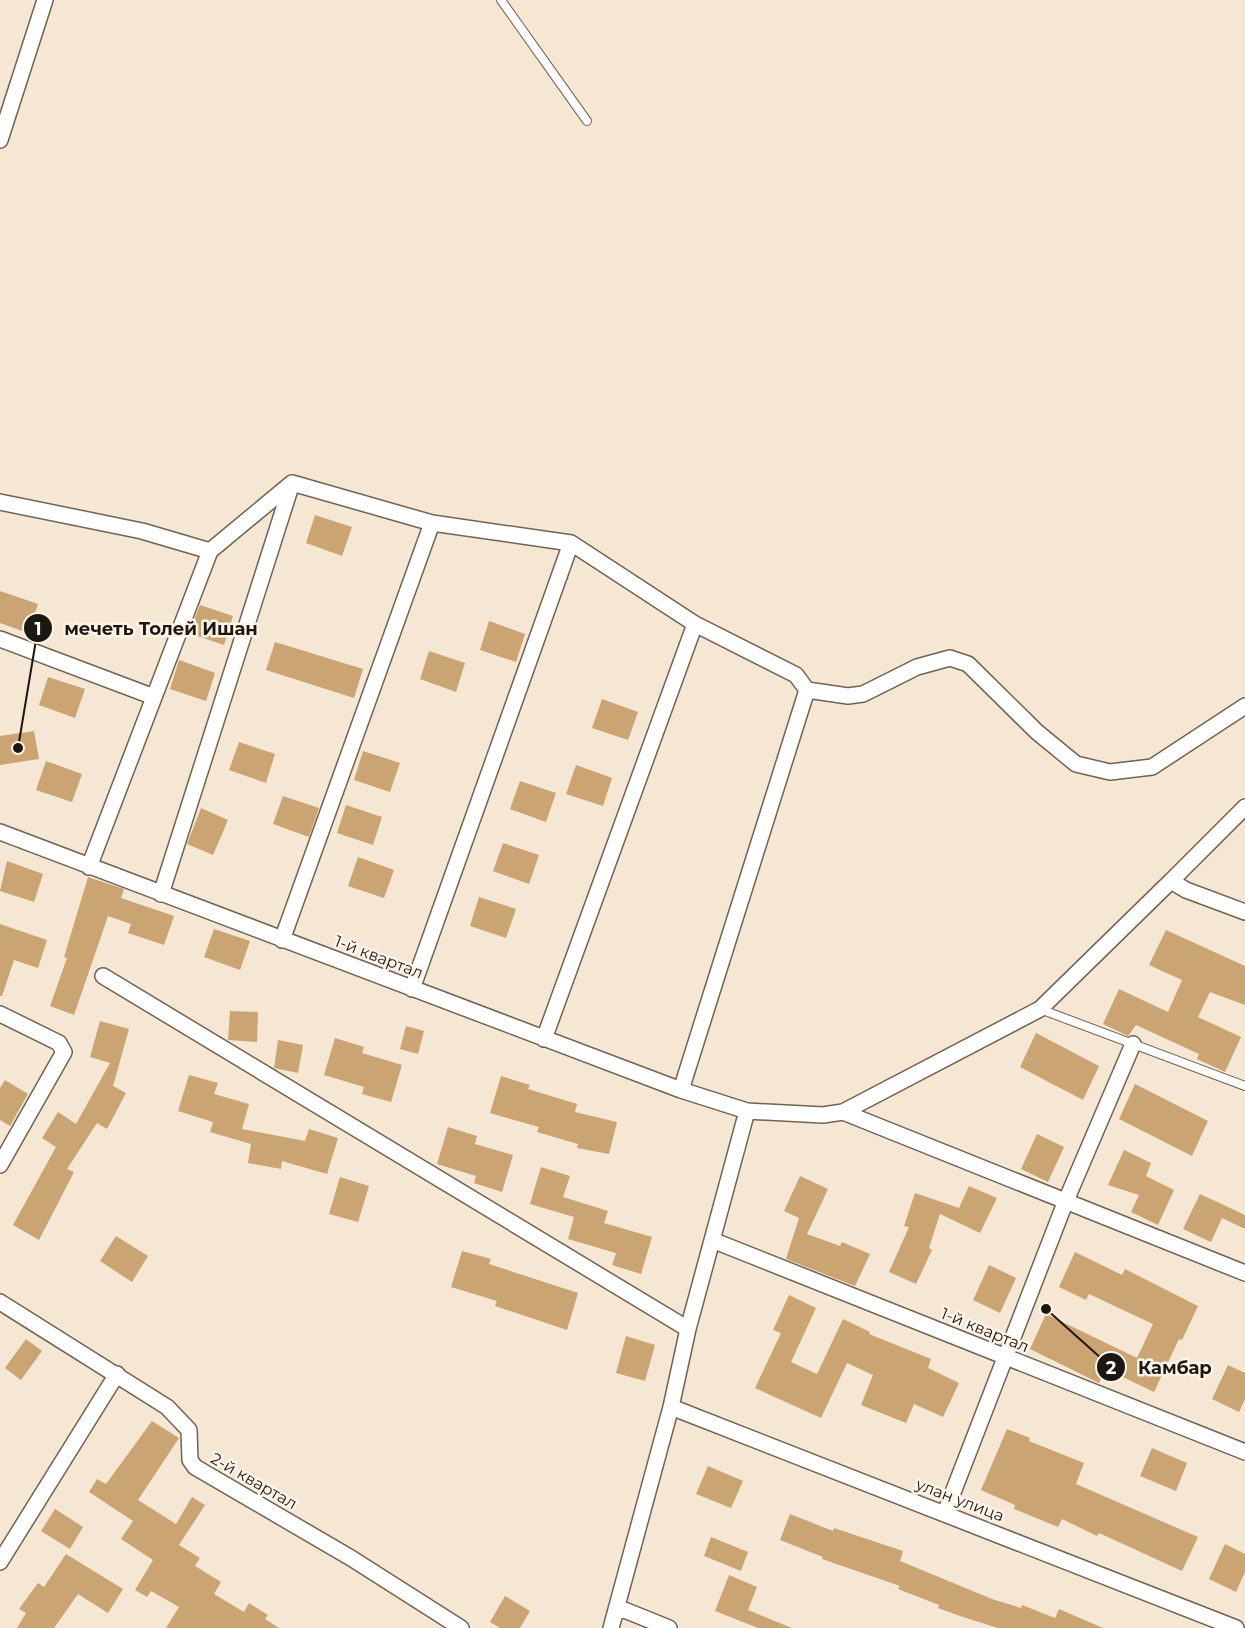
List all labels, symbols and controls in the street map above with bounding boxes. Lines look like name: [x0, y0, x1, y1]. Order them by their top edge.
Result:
callout: мечеть Толей Ишан: [23, 610, 270, 646]
text: 1: [34, 618, 42, 640]
text: мечеть Толей Ишан: [64, 618, 258, 640]
street label: 1-й квартал: [332, 931, 426, 983]
street label: 1-й квартал: [938, 1304, 1032, 1356]
callout: Камбар: [1096, 1349, 1224, 1385]
text: 2: [1106, 1357, 1117, 1379]
text: Камбар: [1138, 1357, 1212, 1379]
street label: 2-й квартал: [208, 1449, 300, 1513]
street label: улан улица: [912, 1474, 1007, 1526]

